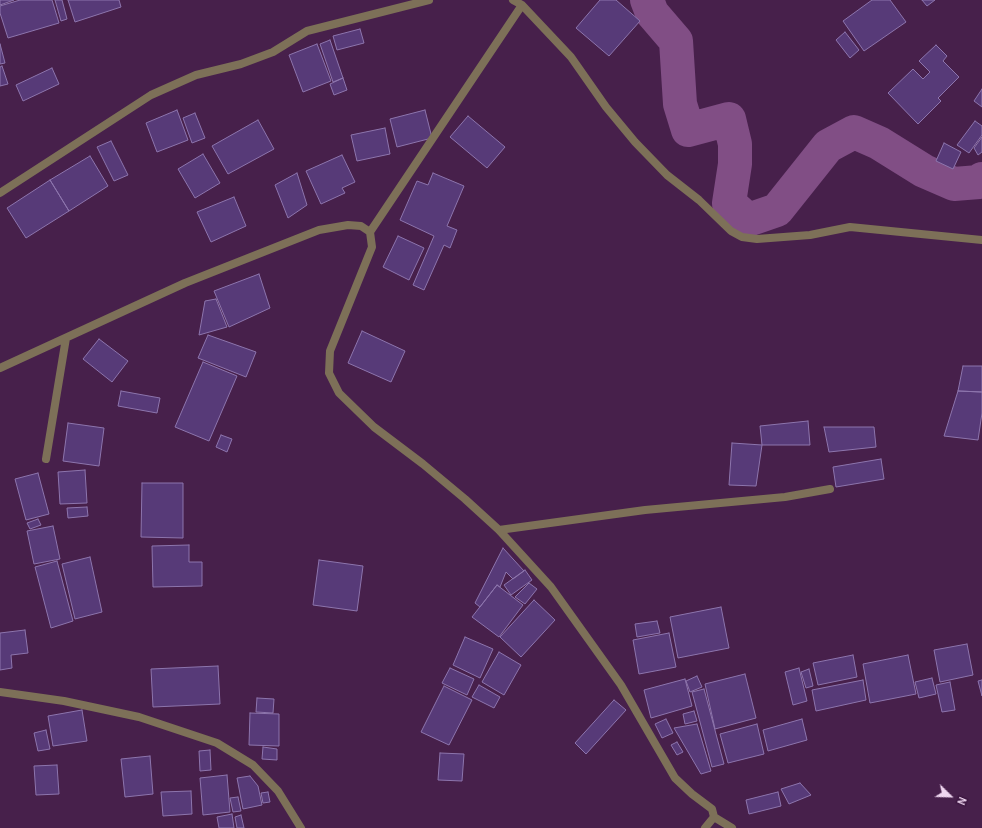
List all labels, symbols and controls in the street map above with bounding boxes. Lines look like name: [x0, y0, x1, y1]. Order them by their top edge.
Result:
north arrow: [930, 776, 970, 816]
text: N: [954, 795, 969, 807]

